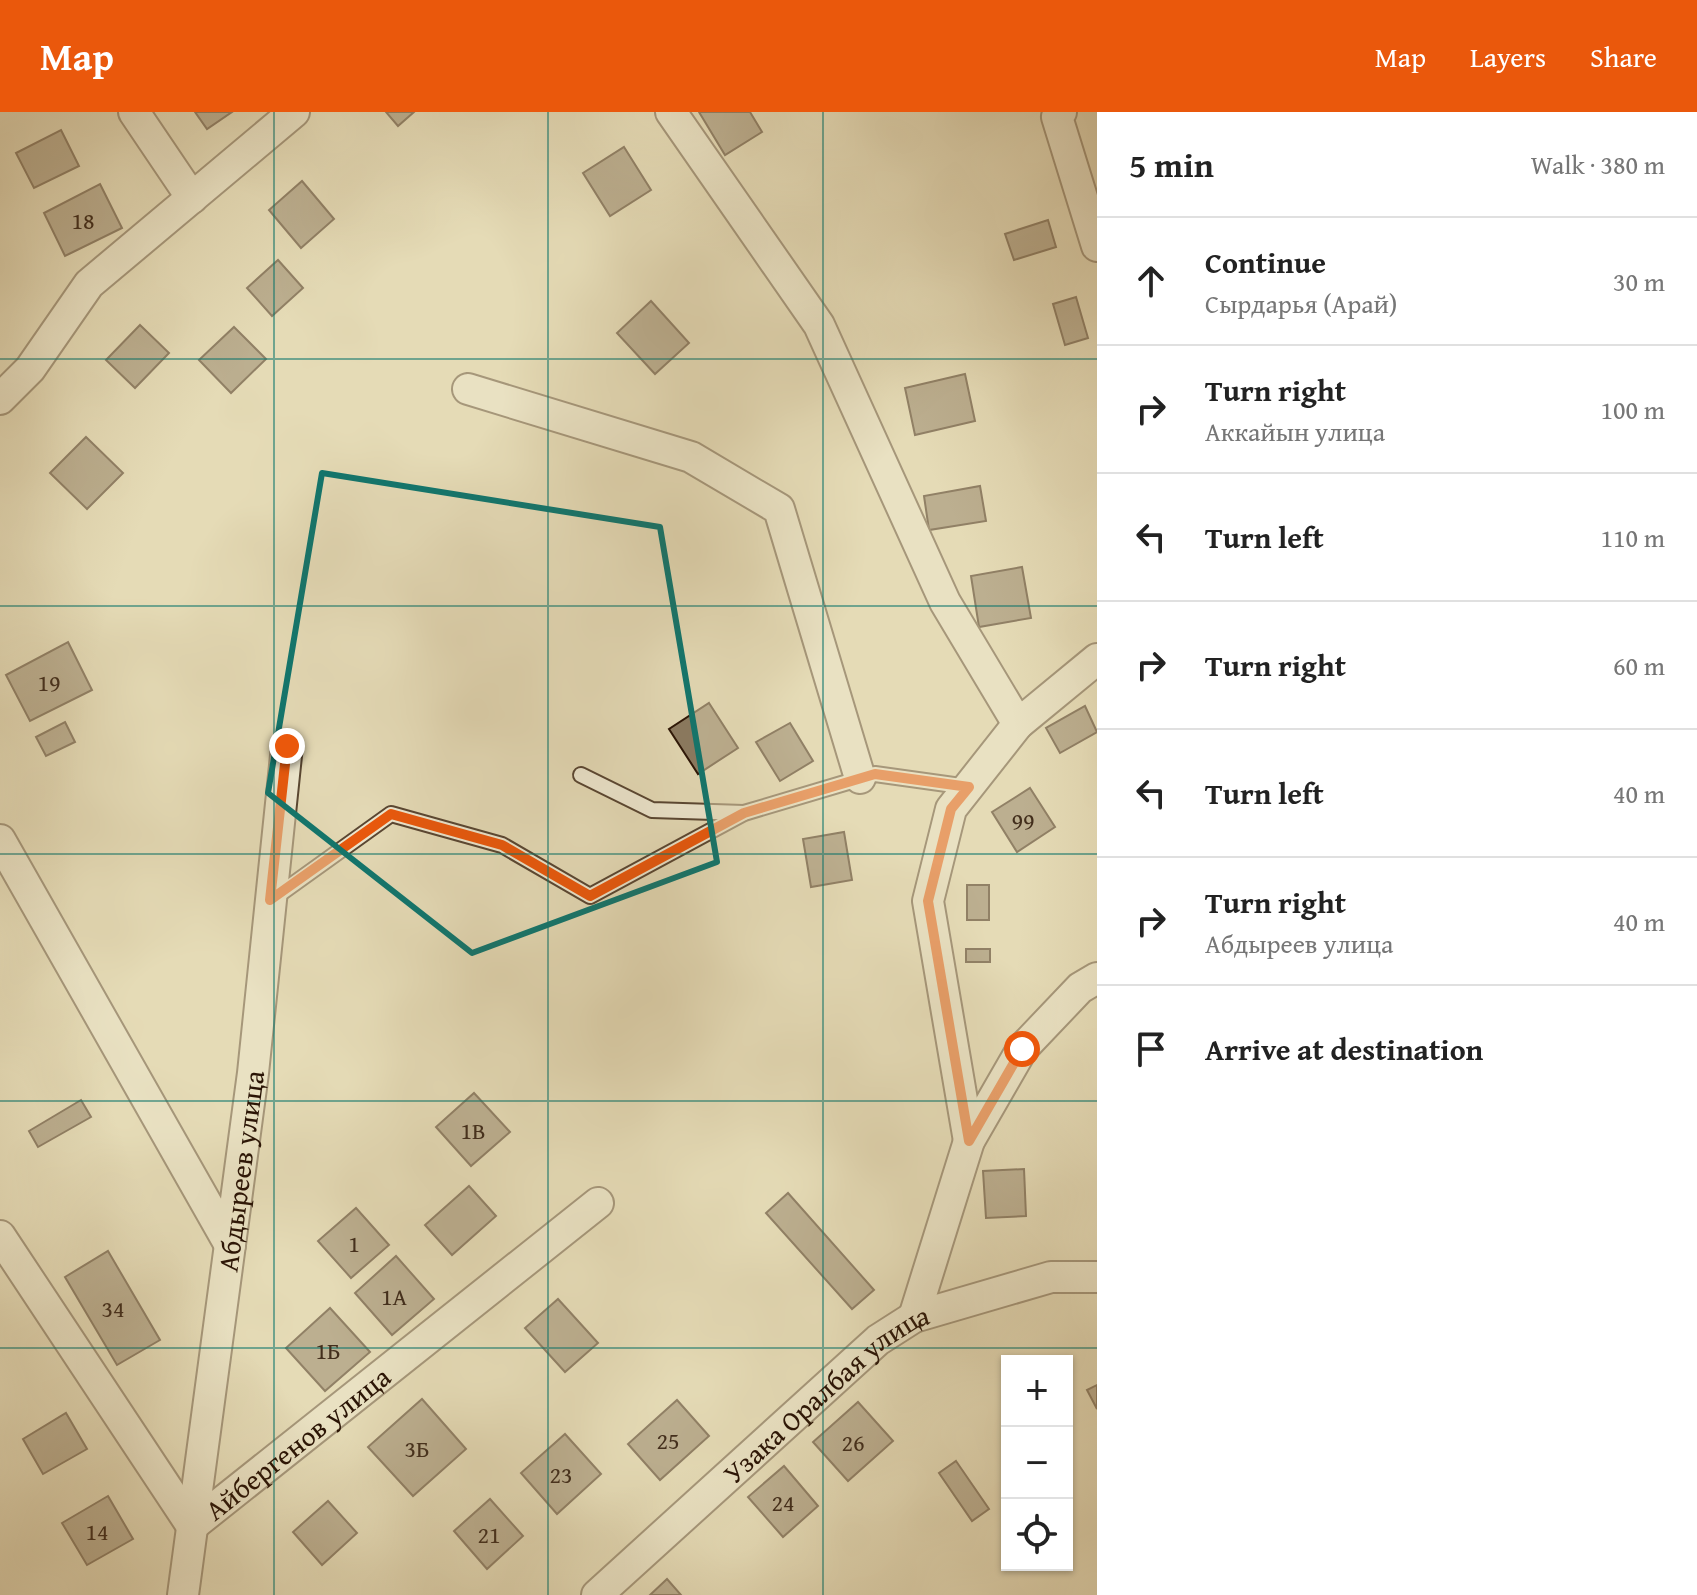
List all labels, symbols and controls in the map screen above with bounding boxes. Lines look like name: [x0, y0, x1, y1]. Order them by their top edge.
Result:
text: Map: [40, 28, 114, 84]
text: Map: [1375, 36, 1426, 77]
text: Layers: [1470, 36, 1546, 77]
text: Share: [1590, 36, 1657, 77]
text: 5 min: [1129, 140, 1214, 189]
text: Walk · 380 m: [1531, 145, 1665, 184]
house number: 18: [71, 203, 95, 238]
text: Continue: [1205, 240, 1326, 284]
icon: ahead: [1129, 259, 1173, 303]
text: 30 m: [1613, 262, 1665, 301]
text: Сырдарья (Арай): [1205, 284, 1397, 323]
text: Turn right: [1205, 368, 1346, 412]
icon: right: [1129, 387, 1173, 431]
text: 100 m: [1600, 390, 1665, 429]
text: Аккайын улица: [1205, 412, 1385, 451]
icon: left: [1129, 515, 1173, 559]
text: Turn left: [1205, 515, 1324, 559]
text: 110 m: [1600, 518, 1665, 557]
icon: right: [1129, 643, 1173, 687]
text: Turn right: [1205, 643, 1346, 687]
text: 60 m: [1613, 646, 1665, 685]
house number: 19: [37, 665, 61, 700]
route end: [269, 728, 305, 764]
icon: left: [1129, 771, 1173, 815]
text: Turn left: [1205, 771, 1324, 815]
text: 40 m: [1613, 774, 1665, 813]
house number: 99: [1011, 803, 1035, 838]
text: Turn right: [1205, 880, 1346, 924]
icon: right: [1129, 899, 1173, 943]
text: 40 m: [1613, 902, 1665, 941]
text: Абдыреев улица: [1205, 924, 1393, 963]
icon: arrive: [1129, 1027, 1173, 1071]
text: Arrive at destination: [1205, 1027, 1483, 1071]
route start: [1004, 1031, 1040, 1067]
street label: Абдыреев улица: [206, 1067, 274, 1274]
house number: 1В: [460, 1113, 486, 1148]
house number: 1: [348, 1226, 360, 1261]
house number: 1А: [381, 1279, 408, 1314]
house number: 34: [101, 1291, 125, 1326]
street label: Узака Оралбая улица: [713, 1293, 934, 1492]
house number: 1Б: [315, 1333, 341, 1368]
street label: Айбергенов улица: [195, 1355, 399, 1529]
map controls: [1001, 1355, 1073, 1571]
button: +: [1001, 1355, 1073, 1427]
house number: 25: [656, 1423, 680, 1458]
house number: 26: [841, 1425, 865, 1460]
button: −: [1001, 1427, 1073, 1499]
house number: 3Б: [404, 1431, 430, 1466]
house number: 23: [549, 1457, 573, 1492]
house number: 24: [771, 1485, 795, 1520]
button: locate: [1001, 1499, 1073, 1571]
house number: 14: [85, 1514, 109, 1549]
house number: 21: [477, 1517, 501, 1552]

